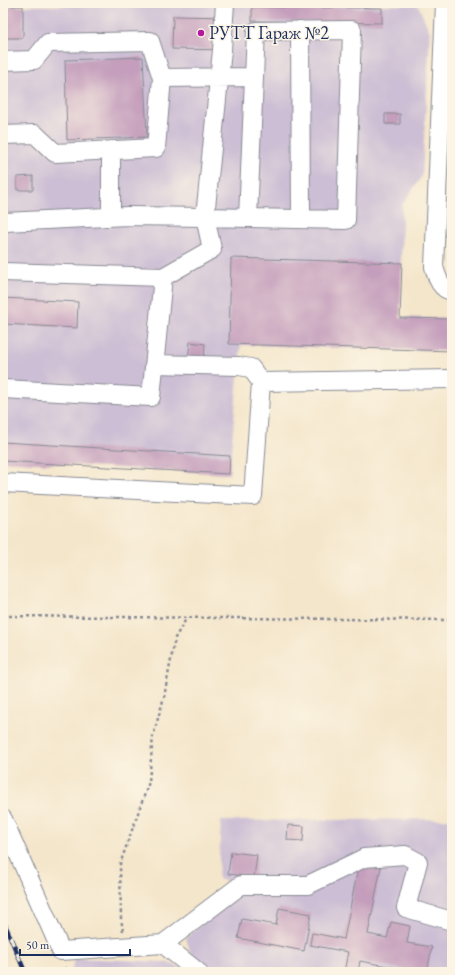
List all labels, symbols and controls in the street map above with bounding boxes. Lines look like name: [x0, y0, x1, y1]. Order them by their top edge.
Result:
place label: РУТТ Гараж №2: [209, 21, 329, 44]
marker: РУТТ Гараж №2: [196, 28, 206, 38]
scale bar: [20, 931, 130, 957]
text: 50 m: [26, 937, 50, 953]

